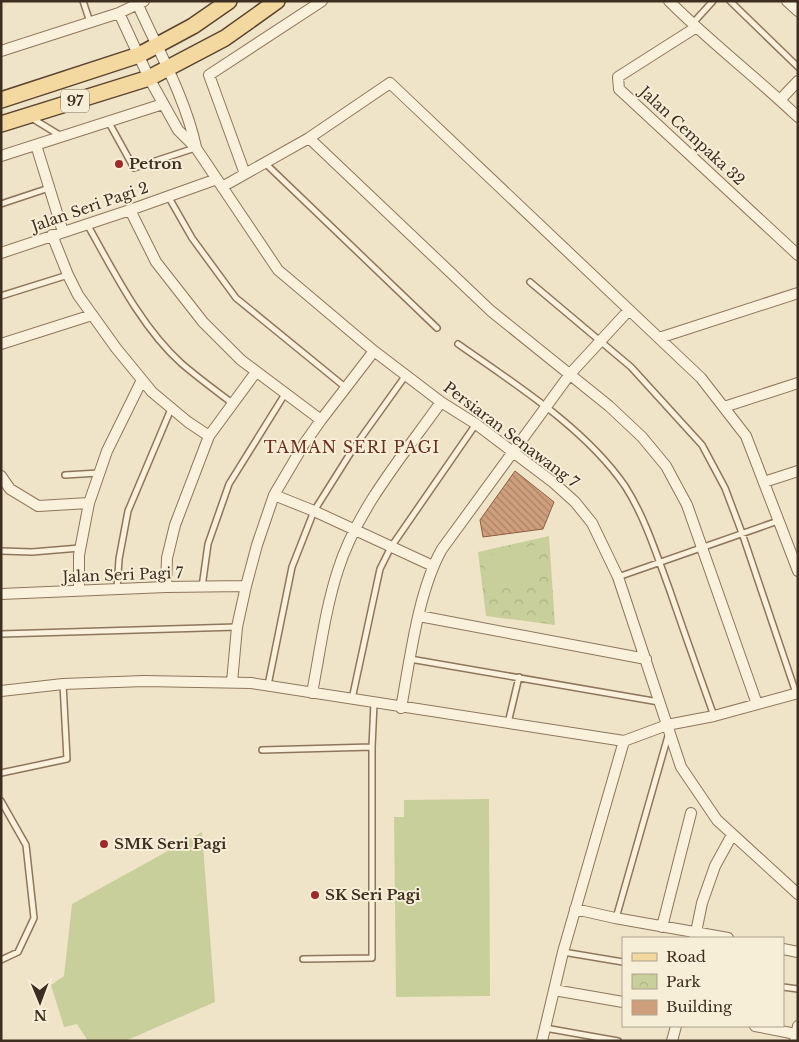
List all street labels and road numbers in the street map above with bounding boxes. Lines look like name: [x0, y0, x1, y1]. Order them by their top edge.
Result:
street label: Jalan Cempaka 32: [634, 81, 749, 189]
road number: 97: [61, 90, 89, 112]
street label: Jalan Seri Pagi 2: [27, 178, 151, 236]
street label: Persiaran Senawang 7: [440, 378, 583, 492]
street label: Jalan Seri Pagi 7: [60, 563, 184, 586]

